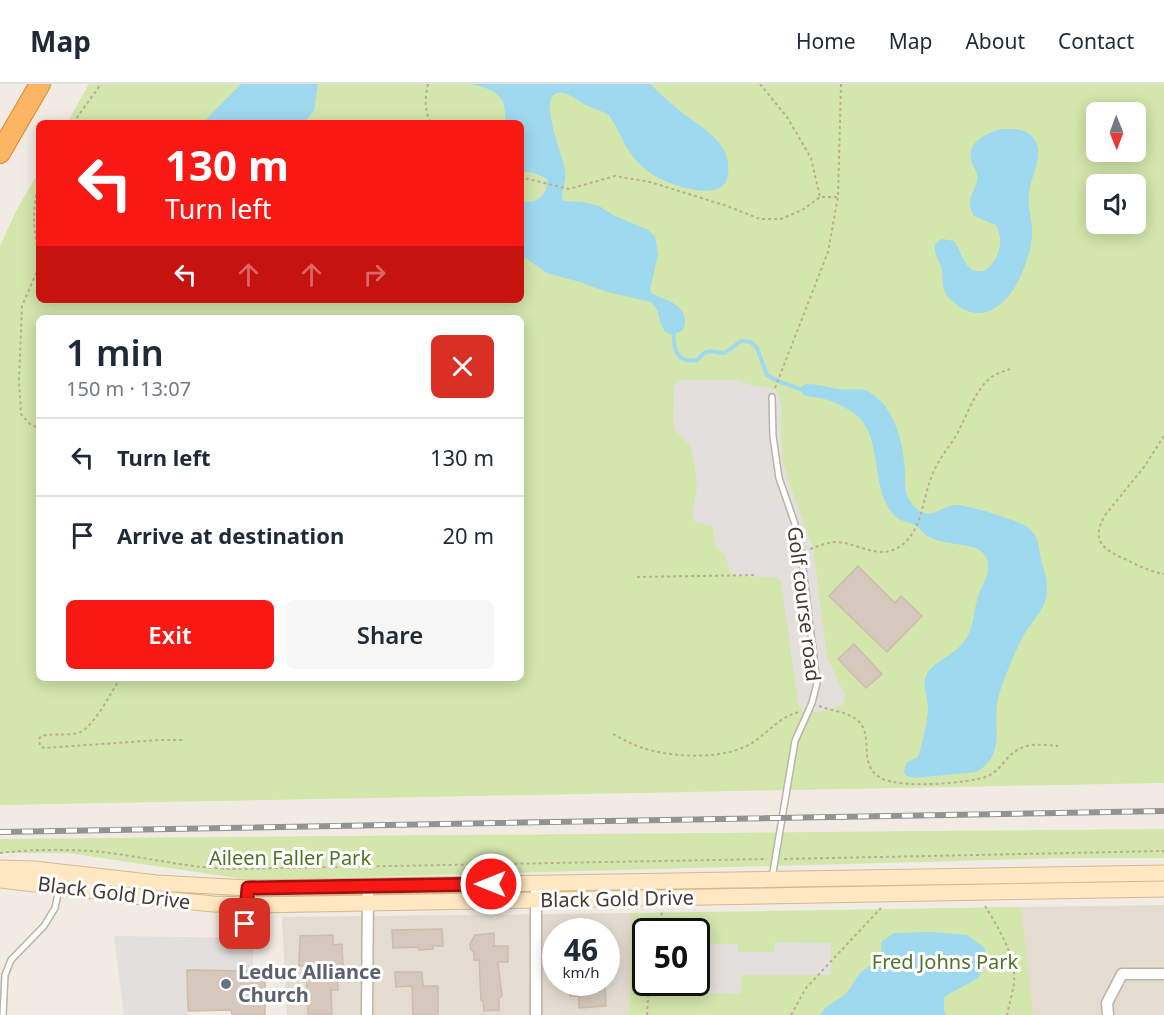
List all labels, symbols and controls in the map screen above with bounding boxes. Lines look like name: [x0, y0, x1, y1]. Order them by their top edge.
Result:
text: Map: [30, 22, 91, 60]
text: Home: [796, 27, 856, 55]
text: Map: [889, 27, 932, 55]
text: About: [965, 27, 1025, 55]
text: Contact: [1058, 27, 1134, 55]
north arrow: [1086, 102, 1146, 162]
map controls: [1086, 102, 1146, 234]
text: 130 m: [165, 136, 289, 193]
icon: left: [66, 144, 144, 222]
button: sound: [1086, 174, 1146, 234]
text: Turn left: [165, 190, 271, 227]
icon: left: [169, 258, 202, 291]
icon: ahead: [232, 258, 265, 291]
icon: ahead: [295, 258, 328, 291]
icon: right: [358, 258, 391, 291]
text: 1 min: [66, 328, 164, 377]
button: close: [431, 335, 494, 398]
text: 150 m · 13:07: [66, 375, 191, 402]
icon: left: [66, 441, 99, 474]
text: Turn left: [117, 442, 211, 472]
text: 130 m: [430, 442, 494, 472]
icon: arrive: [66, 519, 99, 552]
text: Arrive at destination: [117, 520, 344, 550]
text: 20 m: [443, 520, 494, 550]
street label: Golf course road: [782, 525, 827, 683]
button: Exit: [66, 600, 274, 669]
button: Share: [286, 600, 494, 669]
park label: Aileen Faller Park: [209, 844, 371, 871]
position arrow: [459, 852, 523, 916]
street label: Black Gold Drive: [36, 870, 192, 915]
street label: Black Gold Drive: [540, 884, 694, 913]
pin: [219, 898, 270, 949]
icon: arrive: [228, 907, 261, 940]
speed limit sign: 50: [632, 918, 710, 996]
text: 46: [564, 929, 598, 970]
park label: Fred Johns Park: [872, 948, 1018, 975]
place label: Leduc Alliance Church: [238, 958, 381, 1008]
text: km/h: [563, 962, 599, 982]
marker: Leduc Alliance Church: [219, 977, 233, 991]

